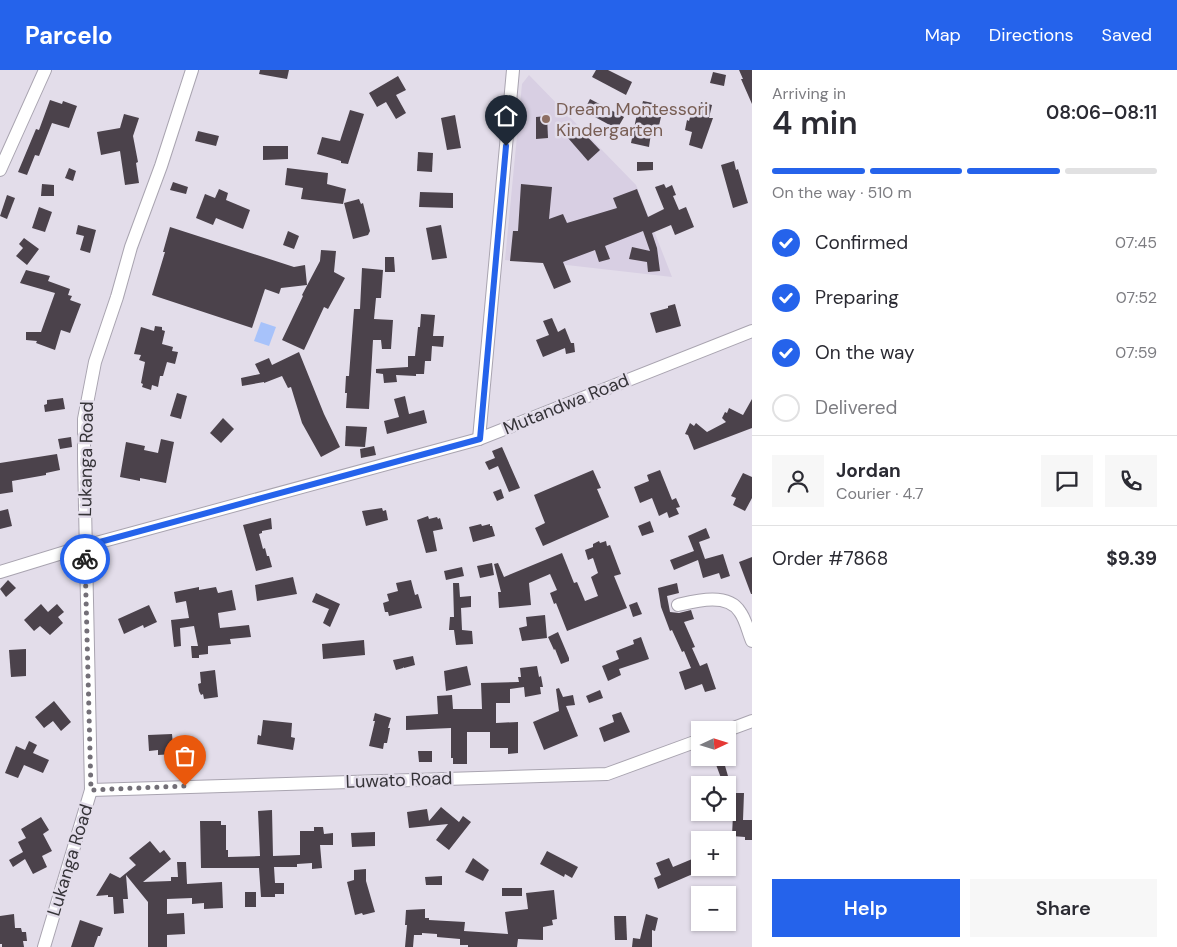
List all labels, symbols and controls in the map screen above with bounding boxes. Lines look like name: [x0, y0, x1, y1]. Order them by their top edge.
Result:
text: Parcelo: [25, 20, 113, 51]
text: Map: [925, 23, 961, 47]
text: Directions: [989, 23, 1074, 47]
text: Saved: [1102, 23, 1152, 47]
text: Arriving in: [772, 83, 846, 104]
pin: [485, 95, 527, 146]
place label: Dream Montessori Kindergarten: [556, 97, 708, 142]
text: 08:06–08:11: [1046, 100, 1157, 125]
icon: home: [492, 102, 520, 130]
text: 4 min: [772, 102, 858, 144]
marker: Dream Montessori Kindergarten: [540, 113, 552, 125]
text: On the way · 510 m: [772, 182, 912, 203]
icon: check: [772, 229, 800, 257]
text: Confirmed: [815, 230, 908, 255]
text: 07:45: [1115, 232, 1157, 253]
icon: check: [772, 284, 800, 312]
text: Preparing: [815, 285, 899, 310]
text: 07:52: [1116, 287, 1157, 308]
icon: check: [772, 339, 800, 367]
text: On the way: [815, 340, 915, 365]
text: 07:59: [1115, 342, 1157, 363]
street label: Mutandwa Road: [499, 368, 633, 440]
text: Delivered: [815, 395, 897, 420]
street label: Lukanga Road: [73, 401, 99, 517]
button: person: [772, 455, 824, 507]
button: chat: [1041, 455, 1093, 507]
button: phone: [1105, 455, 1157, 507]
text: Jordan: [836, 458, 901, 483]
text: Courier · 4.7: [836, 483, 924, 504]
courier: [60, 534, 110, 584]
icon: bike: [71, 545, 99, 573]
text: Order #7868: [772, 546, 888, 571]
text: $9.39: [1106, 546, 1157, 571]
north arrow: [691, 721, 736, 766]
map controls: [691, 721, 736, 931]
pin: [164, 735, 206, 786]
icon: bag: [171, 742, 199, 770]
street label: Luwato Road: [345, 766, 453, 794]
button: locate: [691, 776, 736, 821]
street label: Lukanga Road: [42, 801, 98, 919]
button: +: [691, 831, 736, 876]
button: Help: [772, 879, 960, 937]
button: Share: [970, 879, 1157, 937]
button: −: [691, 886, 736, 931]

